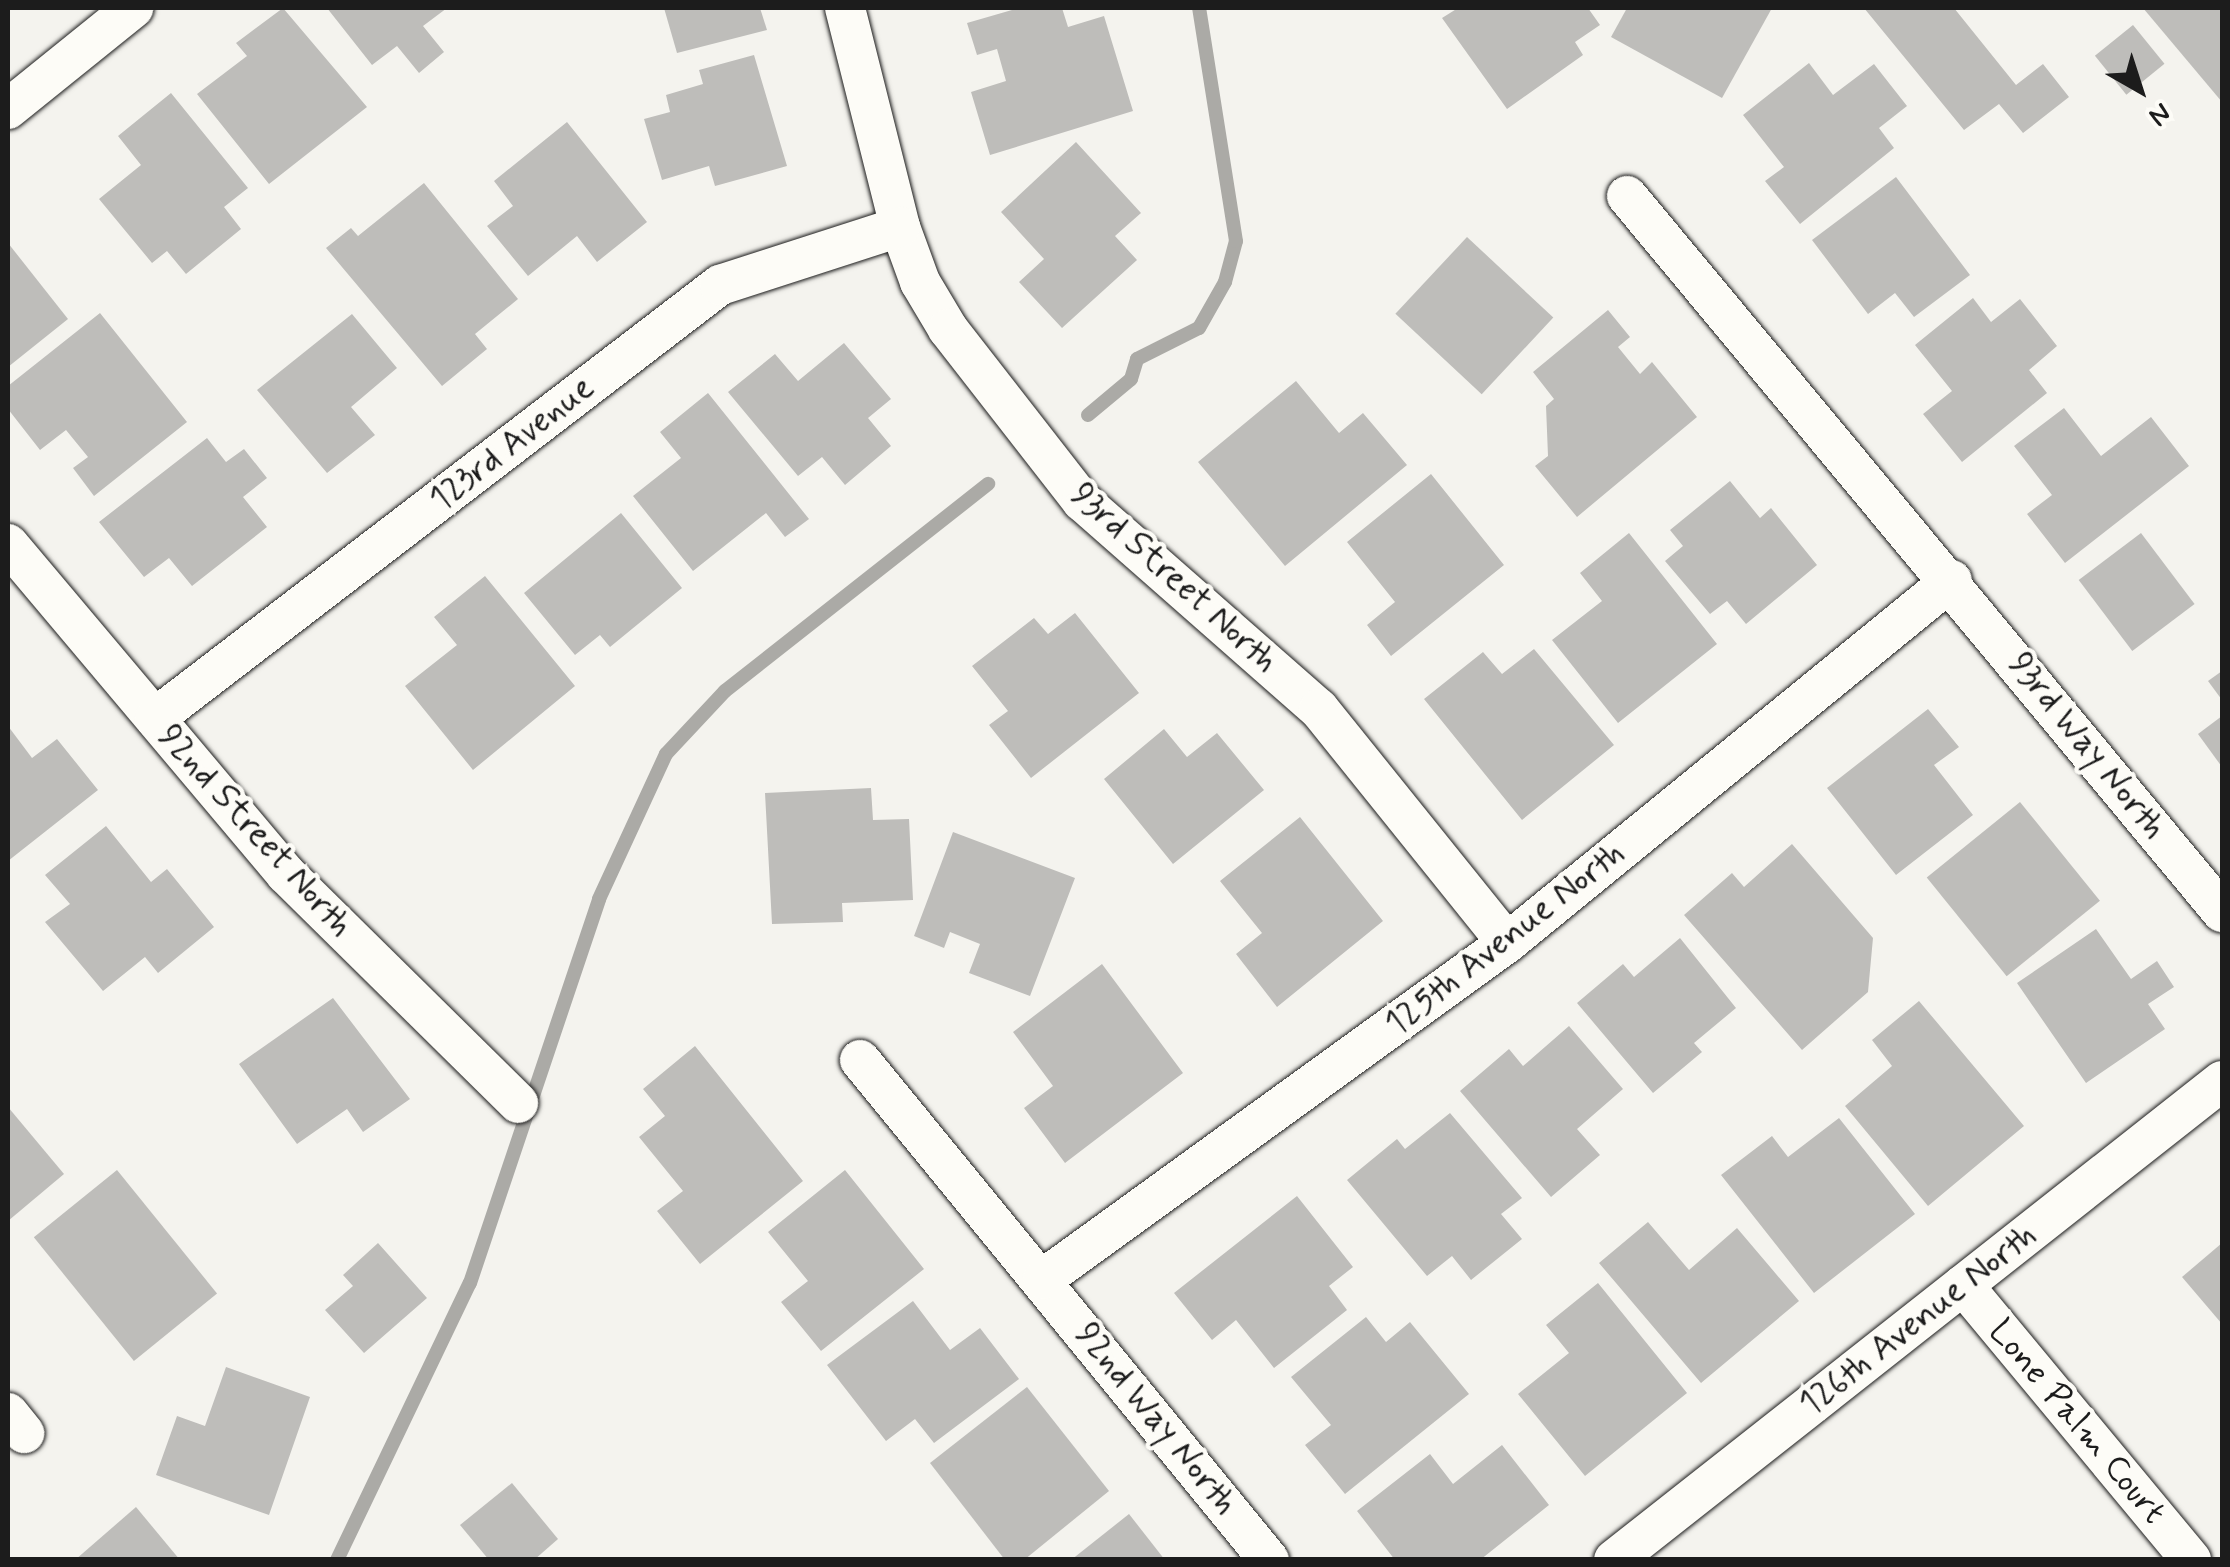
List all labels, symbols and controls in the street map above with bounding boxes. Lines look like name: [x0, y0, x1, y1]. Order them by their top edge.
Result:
north arrow: [2090, 40, 2190, 140]
text: N: [2140, 93, 2178, 134]
street label: 123rd Avenue: [421, 366, 603, 522]
street label: 93rd Street North: [1062, 474, 1286, 682]
street label: 93rd Way North: [1998, 643, 2176, 849]
street label: 92nd Street North: [149, 716, 361, 946]
street label: 125th Avenue North: [1377, 832, 1633, 1046]
street label: 126th Avenue North: [1791, 1214, 2045, 1426]
street label: Lone Palm Court: [1978, 1309, 2176, 1535]
street label: 92nd Way North: [1065, 1313, 1247, 1525]

